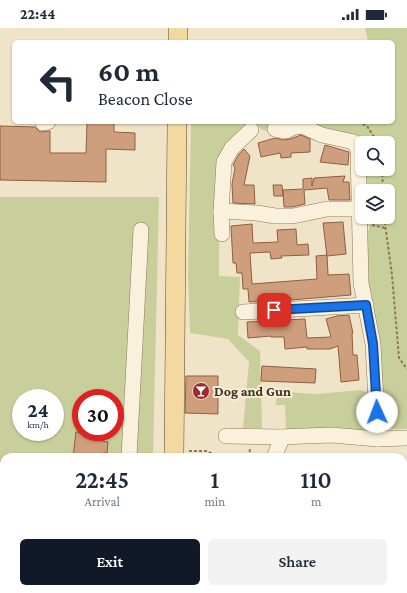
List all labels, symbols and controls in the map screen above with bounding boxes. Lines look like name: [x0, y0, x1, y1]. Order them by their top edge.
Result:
text: 22:44: [20, 6, 55, 22]
icon: left: [32, 56, 84, 108]
text: 60 m: [98, 56, 159, 87]
text: Beacon Close: [98, 89, 193, 109]
map controls: [355, 136, 395, 224]
button: search: [355, 136, 395, 176]
button: layers: [355, 184, 395, 224]
pin: [257, 293, 291, 327]
icon: arrive: [263, 299, 285, 321]
bar icon: Dog and Gun: [191, 381, 211, 401]
place label: Dog and Gun: [214, 383, 291, 399]
speed limit sign: 30: [72, 389, 124, 441]
position arrow: [356, 391, 398, 433]
text: 24: [28, 399, 48, 421]
text: km/h: [27, 419, 49, 430]
text: 22:45: [75, 466, 129, 493]
text: 1: [211, 466, 219, 493]
text: 110: [300, 466, 332, 493]
text: Arrival: [85, 494, 120, 509]
text: min: [204, 494, 225, 509]
text: m: [311, 494, 321, 509]
button: Exit: [20, 539, 200, 585]
button: Share: [208, 539, 387, 585]

